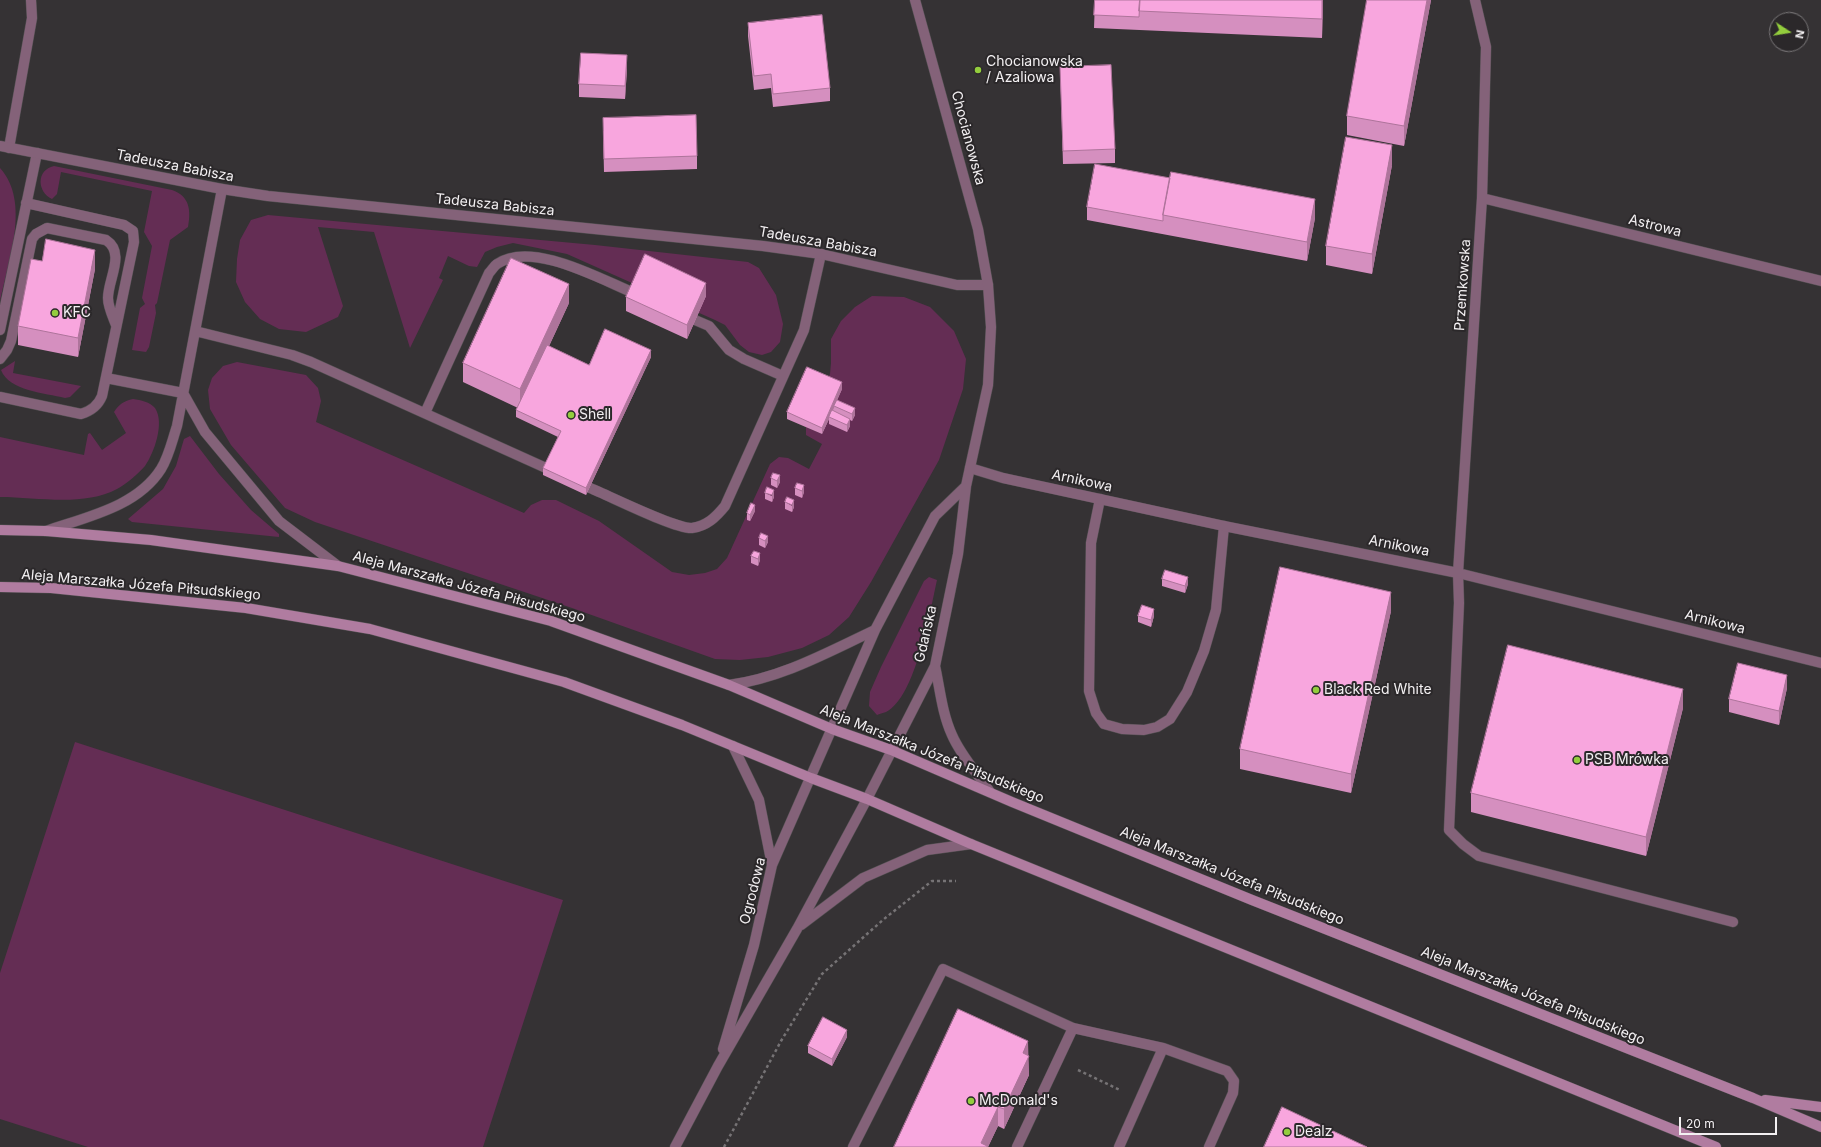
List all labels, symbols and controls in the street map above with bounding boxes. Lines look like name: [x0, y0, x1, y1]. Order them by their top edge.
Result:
north arrow: [1769, 12, 1809, 52]
text: N: [1792, 29, 1807, 40]
place label: Chocianowska / Azaliowa: [986, 54, 1083, 86]
marker: Chocianowska / Azaliowa: [973, 65, 983, 75]
street label: Chocianowska: [947, 89, 989, 187]
street label: Tadeusza Babisza: [115, 146, 235, 186]
street label: Tadeusza Babisza: [435, 190, 555, 220]
street label: Astrowa: [1627, 211, 1683, 241]
street label: Tadeusza Babisza: [758, 223, 878, 261]
street label: Przemkowska: [1451, 238, 1475, 332]
place label: KFC: [63, 305, 91, 321]
marker: KFC: [50, 308, 60, 318]
place label: Shell: [579, 407, 611, 423]
marker: Shell: [566, 410, 576, 420]
street label: Arnikowa: [1050, 466, 1114, 496]
street label: Arnikowa: [1367, 532, 1431, 560]
street label: Aleja Marszałka Józefa Piłsudskiego: [351, 548, 587, 626]
street label: Aleja Marszałka Józefa Piłsudskiego: [21, 566, 261, 604]
street label: Gdańska: [911, 604, 941, 664]
street label: Arnikowa: [1683, 606, 1747, 638]
place label: Black Red White: [1324, 682, 1432, 698]
marker: Black Red White: [1311, 685, 1321, 695]
street label: Aleja Marszałka Józefa Piłsudskiego: [817, 701, 1047, 807]
place label: PSB Mrówka: [1585, 752, 1669, 768]
marker: PSB Mrówka: [1572, 755, 1582, 765]
street label: Aleja Marszałka Józefa Piłsudskiego: [1117, 823, 1347, 929]
street label: Ogrodowa: [737, 856, 769, 926]
street label: Aleja Marszałka Józefa Piłsudskiego: [1418, 943, 1648, 1049]
place label: McDonald's: [979, 1093, 1058, 1109]
marker: McDonald's: [966, 1096, 976, 1106]
scale bar: [1681, 1109, 1779, 1135]
text: 20 m: [1686, 1116, 1715, 1131]
place label: Dealz: [1295, 1124, 1332, 1140]
marker: Dealz: [1282, 1127, 1292, 1137]

